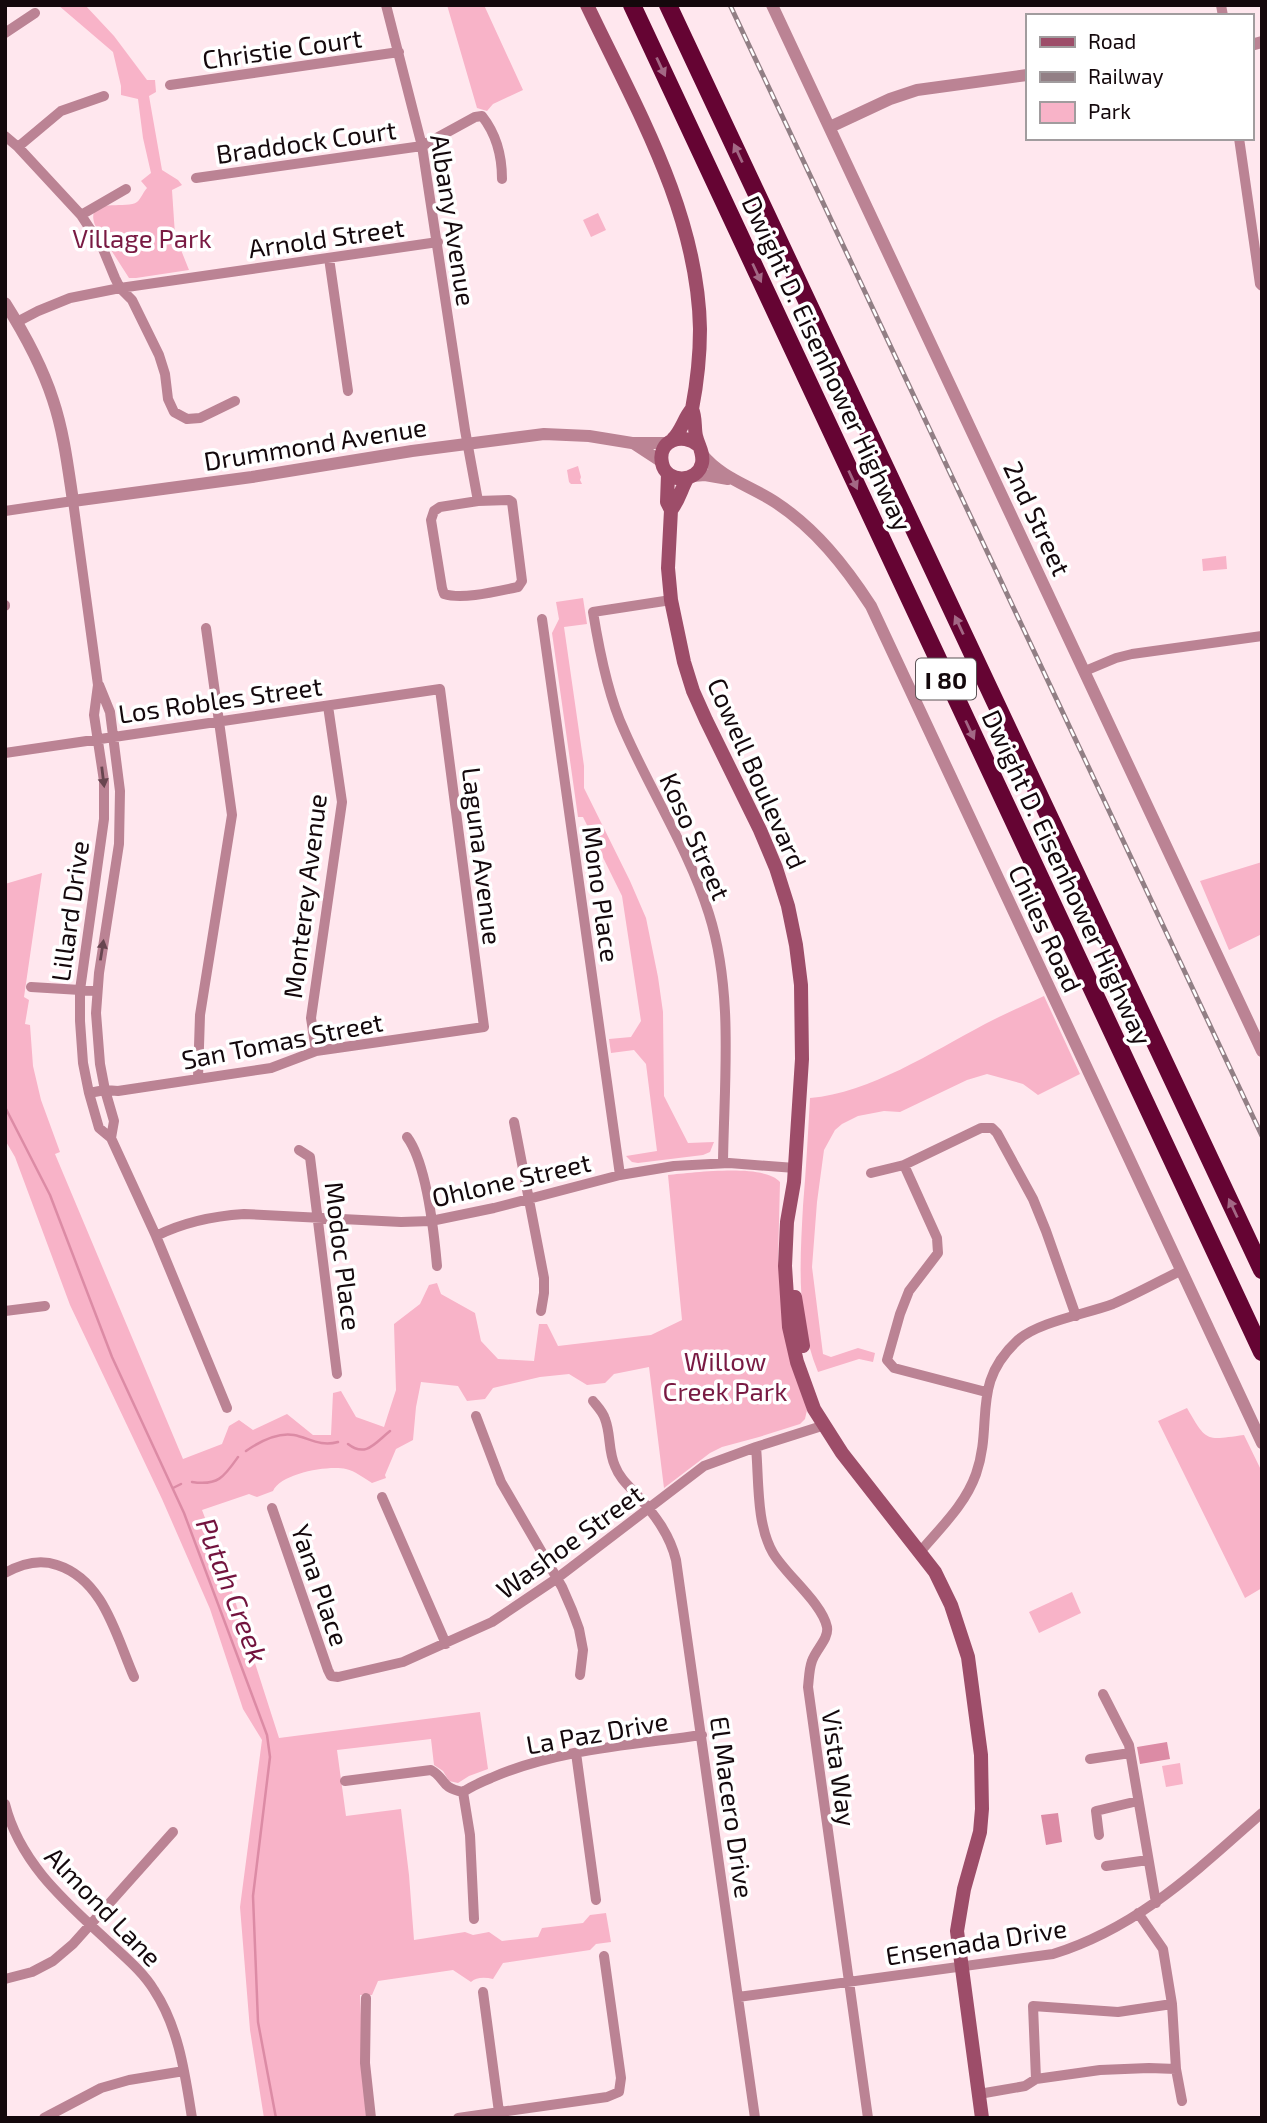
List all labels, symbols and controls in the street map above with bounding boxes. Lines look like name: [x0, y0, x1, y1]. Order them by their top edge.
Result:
legend: [1026, 14, 1253, 140]
street label: Christie Court: [200, 21, 364, 75]
text: Road: [1088, 28, 1136, 53]
one-way arrow: [655, 57, 667, 77]
text: Railway: [1088, 63, 1164, 88]
text: Park: [1088, 98, 1131, 123]
street label: Braddock Court: [214, 113, 398, 169]
street label: Albany Avenue: [425, 132, 483, 308]
one-way arrow: [732, 143, 743, 163]
street label: Dwight D. Eisenhower Highway: [737, 190, 920, 536]
street label: Arnold Street: [246, 211, 406, 263]
park label: Village Park: [72, 222, 212, 253]
one-way arrow: [752, 263, 763, 284]
street label: Drummond Avenue: [201, 410, 429, 476]
street label: 2nd Street: [998, 456, 1078, 580]
one-way arrow: [848, 469, 859, 490]
one-way arrow: [953, 615, 965, 635]
road number: I 80: [916, 658, 976, 700]
street label: Los Robles Street: [116, 669, 324, 729]
street label: Cowell Boulevard: [702, 673, 814, 873]
street label: Dwight D. Eisenhower Highway: [977, 704, 1160, 1050]
one-way arrow: [965, 720, 976, 740]
street label: Laguna Avenue: [457, 765, 509, 947]
one-way arrow: [97, 766, 108, 788]
street label: Koso Street: [654, 768, 738, 904]
street label: Monterey Avenue: [276, 792, 332, 1000]
street label: Mono Place: [577, 824, 627, 964]
street label: Lillard Drive: [44, 838, 94, 984]
street label: Chiles Road: [1003, 859, 1089, 997]
one-way arrow: [97, 938, 108, 960]
street label: San Tomas Street: [179, 1005, 385, 1075]
street label: Ohlone Street: [429, 1146, 594, 1212]
street label: Modoc Place: [320, 1180, 368, 1332]
one-way arrow: [1227, 1198, 1239, 1218]
park label: Willow Creek Park: [663, 1345, 787, 1406]
street label: Washoe Street: [490, 1477, 648, 1605]
water label: Putah Creek: [190, 1513, 276, 1667]
street label: Yana Place: [286, 1520, 356, 1650]
street label: La Paz Drive: [524, 1704, 670, 1760]
street label: Vista Way: [816, 1708, 864, 1829]
street label: El Macero Drive: [705, 1714, 761, 1900]
street label: Almond Lane: [39, 1840, 169, 1972]
street label: Ensenada Drive: [883, 1911, 1069, 1971]

